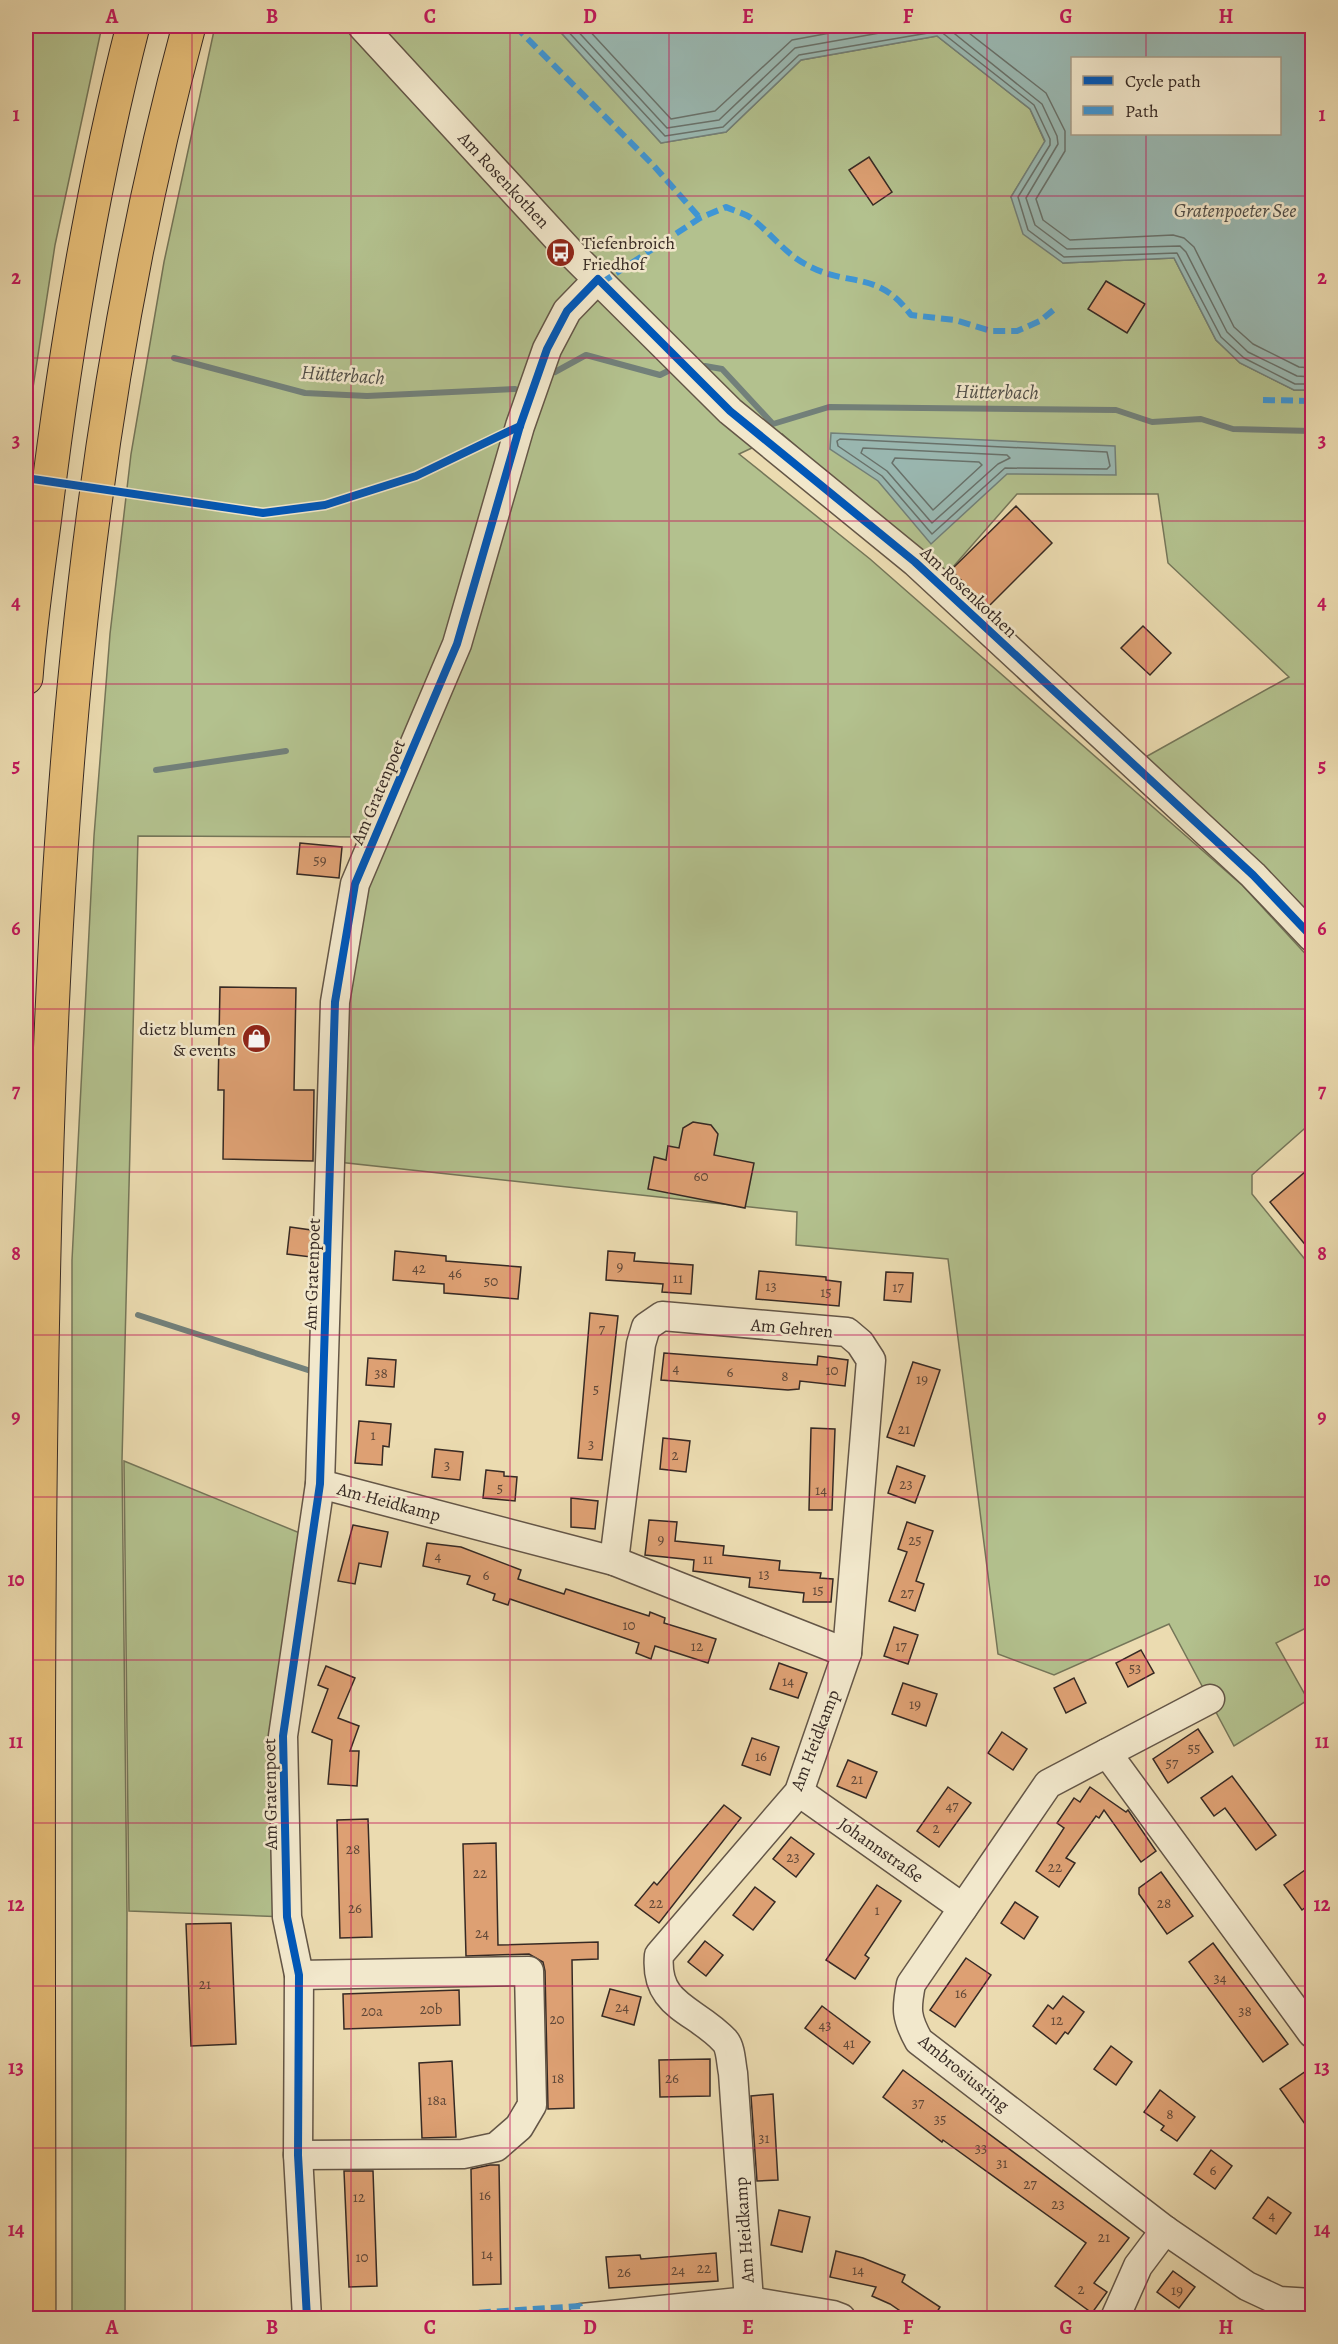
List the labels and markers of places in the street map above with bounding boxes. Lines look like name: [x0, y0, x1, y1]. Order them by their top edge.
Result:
place label: Tiefenbroich Friedhof: [582, 231, 676, 276]
bus stop icon: Tiefenbroich Friedhof: [545, 237, 577, 269]
place label: dietz blumen & events: [139, 1017, 236, 1062]
shop icon: dietz blumen & events: [241, 1023, 273, 1055]

